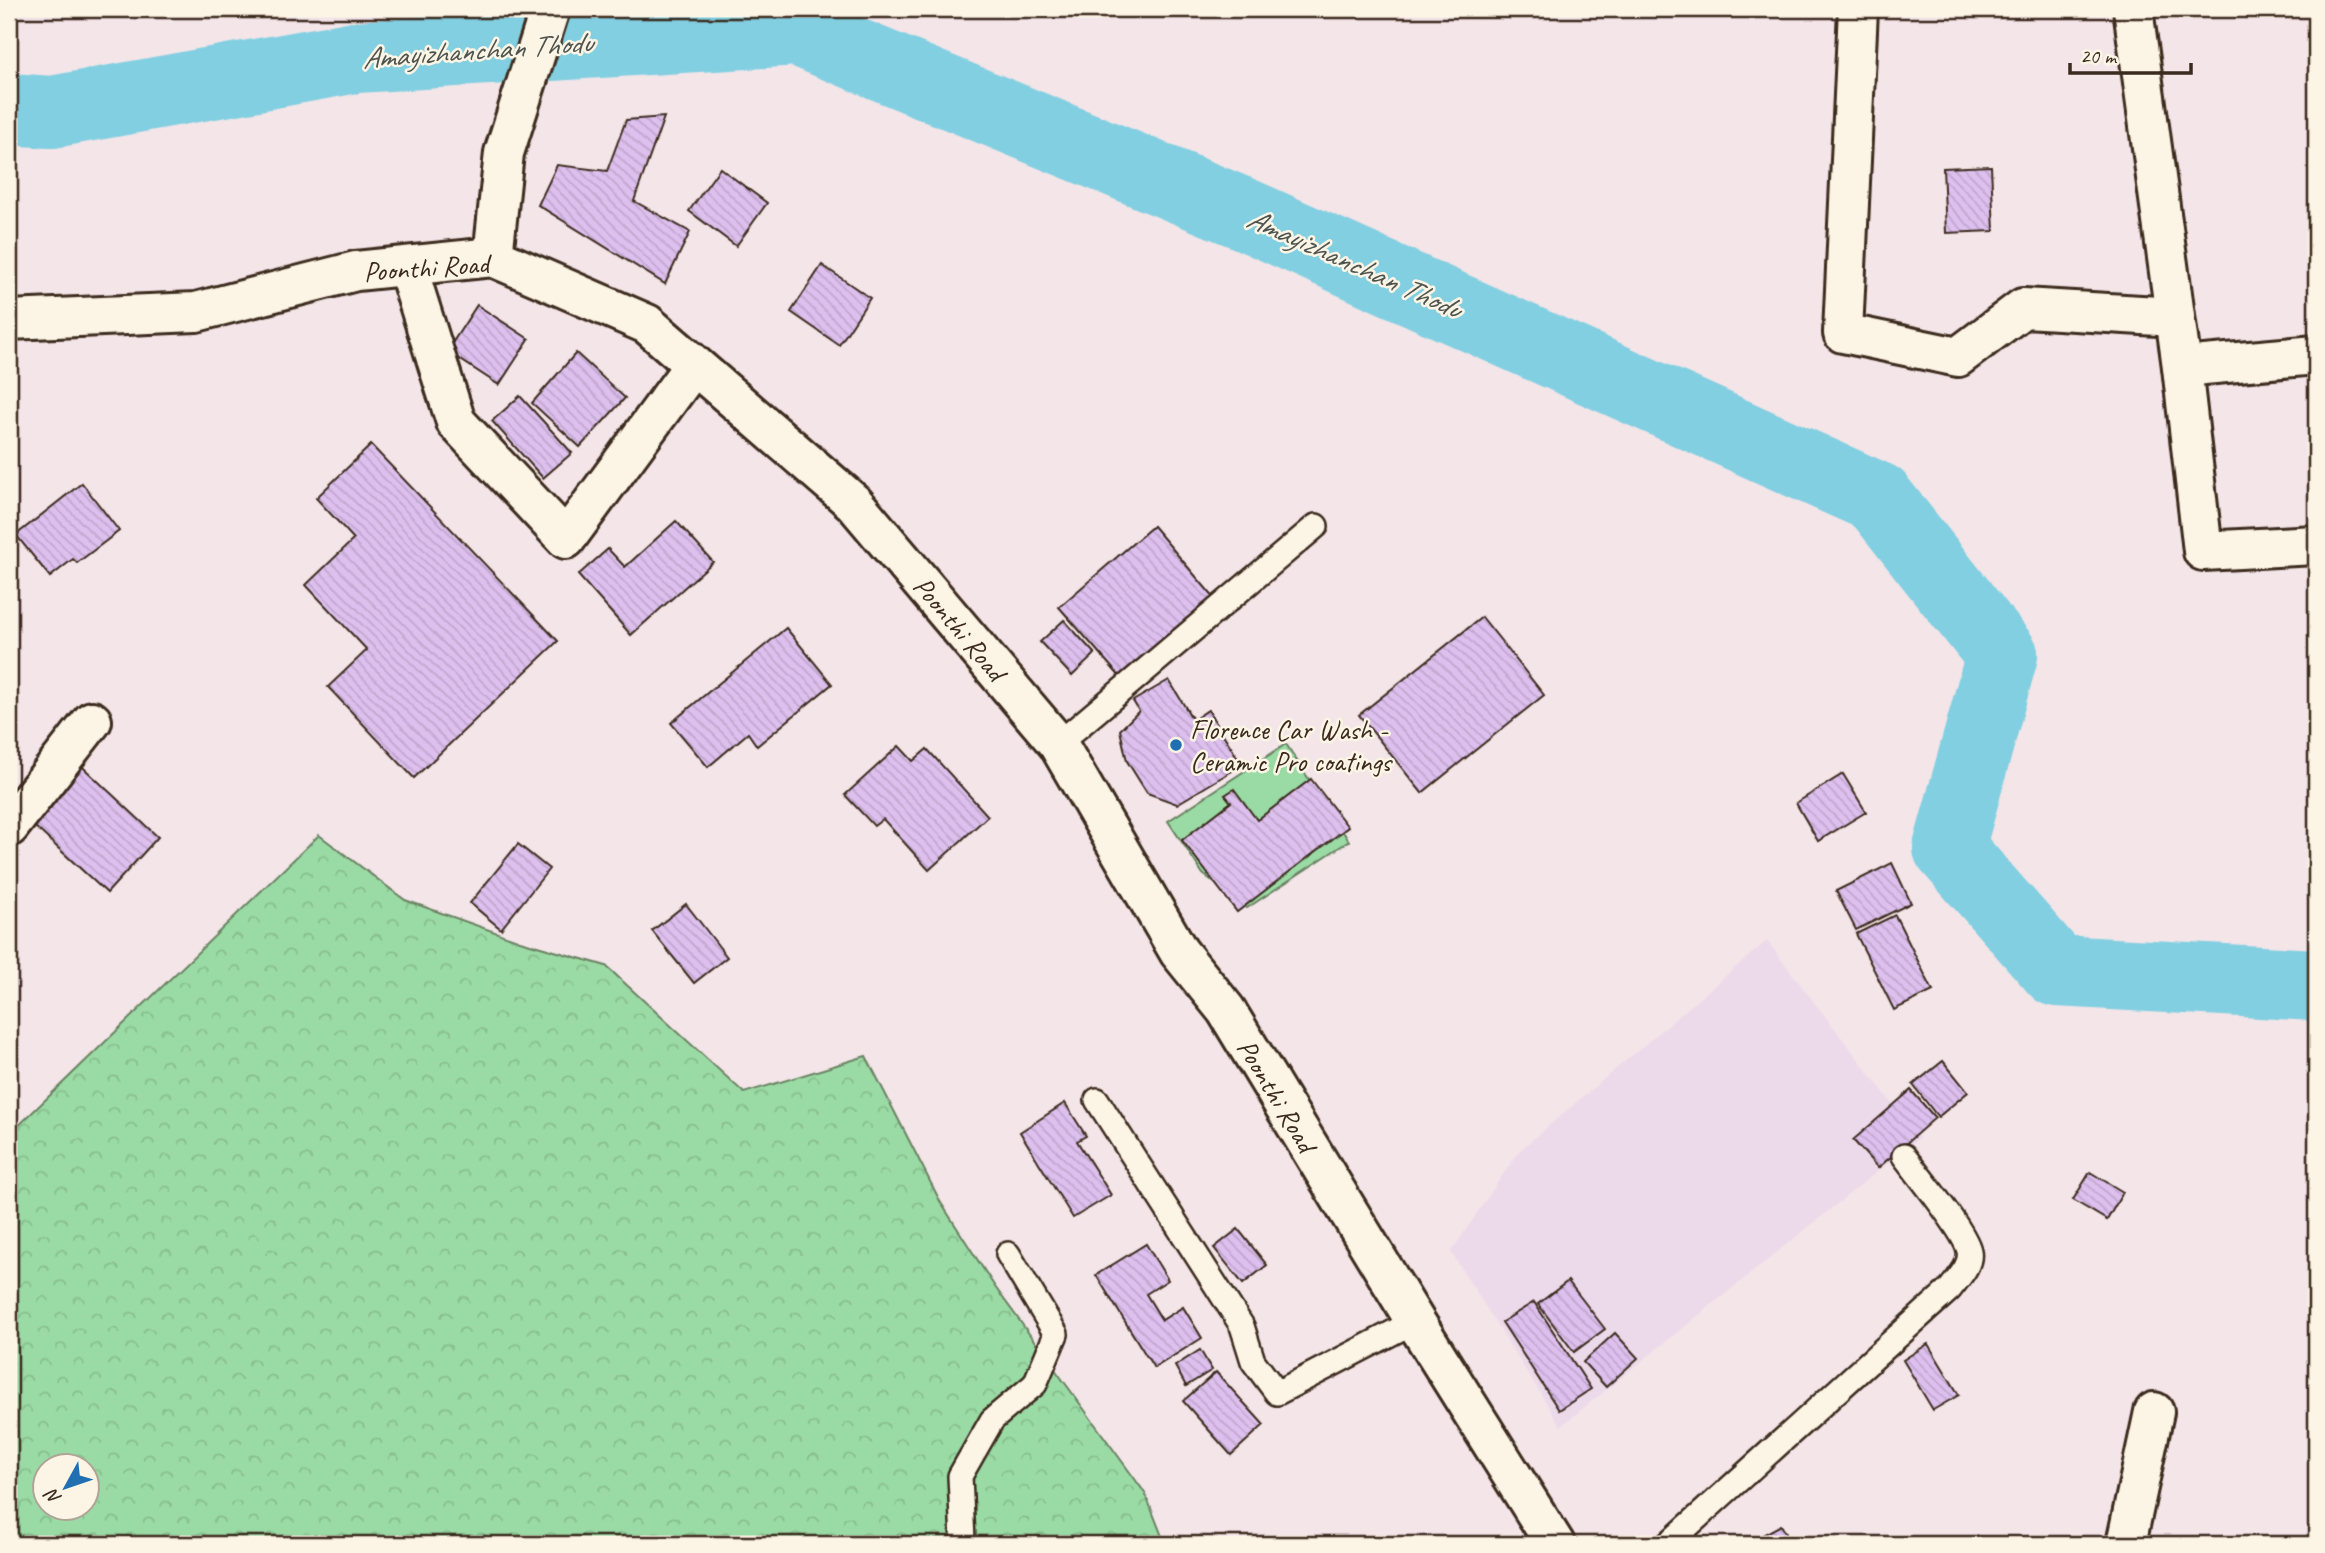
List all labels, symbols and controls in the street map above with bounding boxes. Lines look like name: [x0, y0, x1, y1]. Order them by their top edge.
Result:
water label: Amayizhanchan Thodu: [361, 23, 597, 77]
scale bar: [2070, 32, 2190, 76]
text: 20 m: [2080, 43, 2118, 69]
water label: Amayizhanchan Thodu: [1241, 199, 1470, 329]
street label: Poonthi Road: [362, 245, 494, 289]
street label: Poonthi Road: [906, 569, 1016, 691]
place label: Florence Car Wash - Ceramic Pro coatings: [1190, 712, 1393, 779]
marker: Florence Car Wash - Ceramic Pro coatings: [1168, 737, 1184, 753]
street label: Poonthi Road: [1229, 1033, 1326, 1161]
north arrow: [32, 1452, 102, 1522]
text: N: [39, 1483, 67, 1510]

